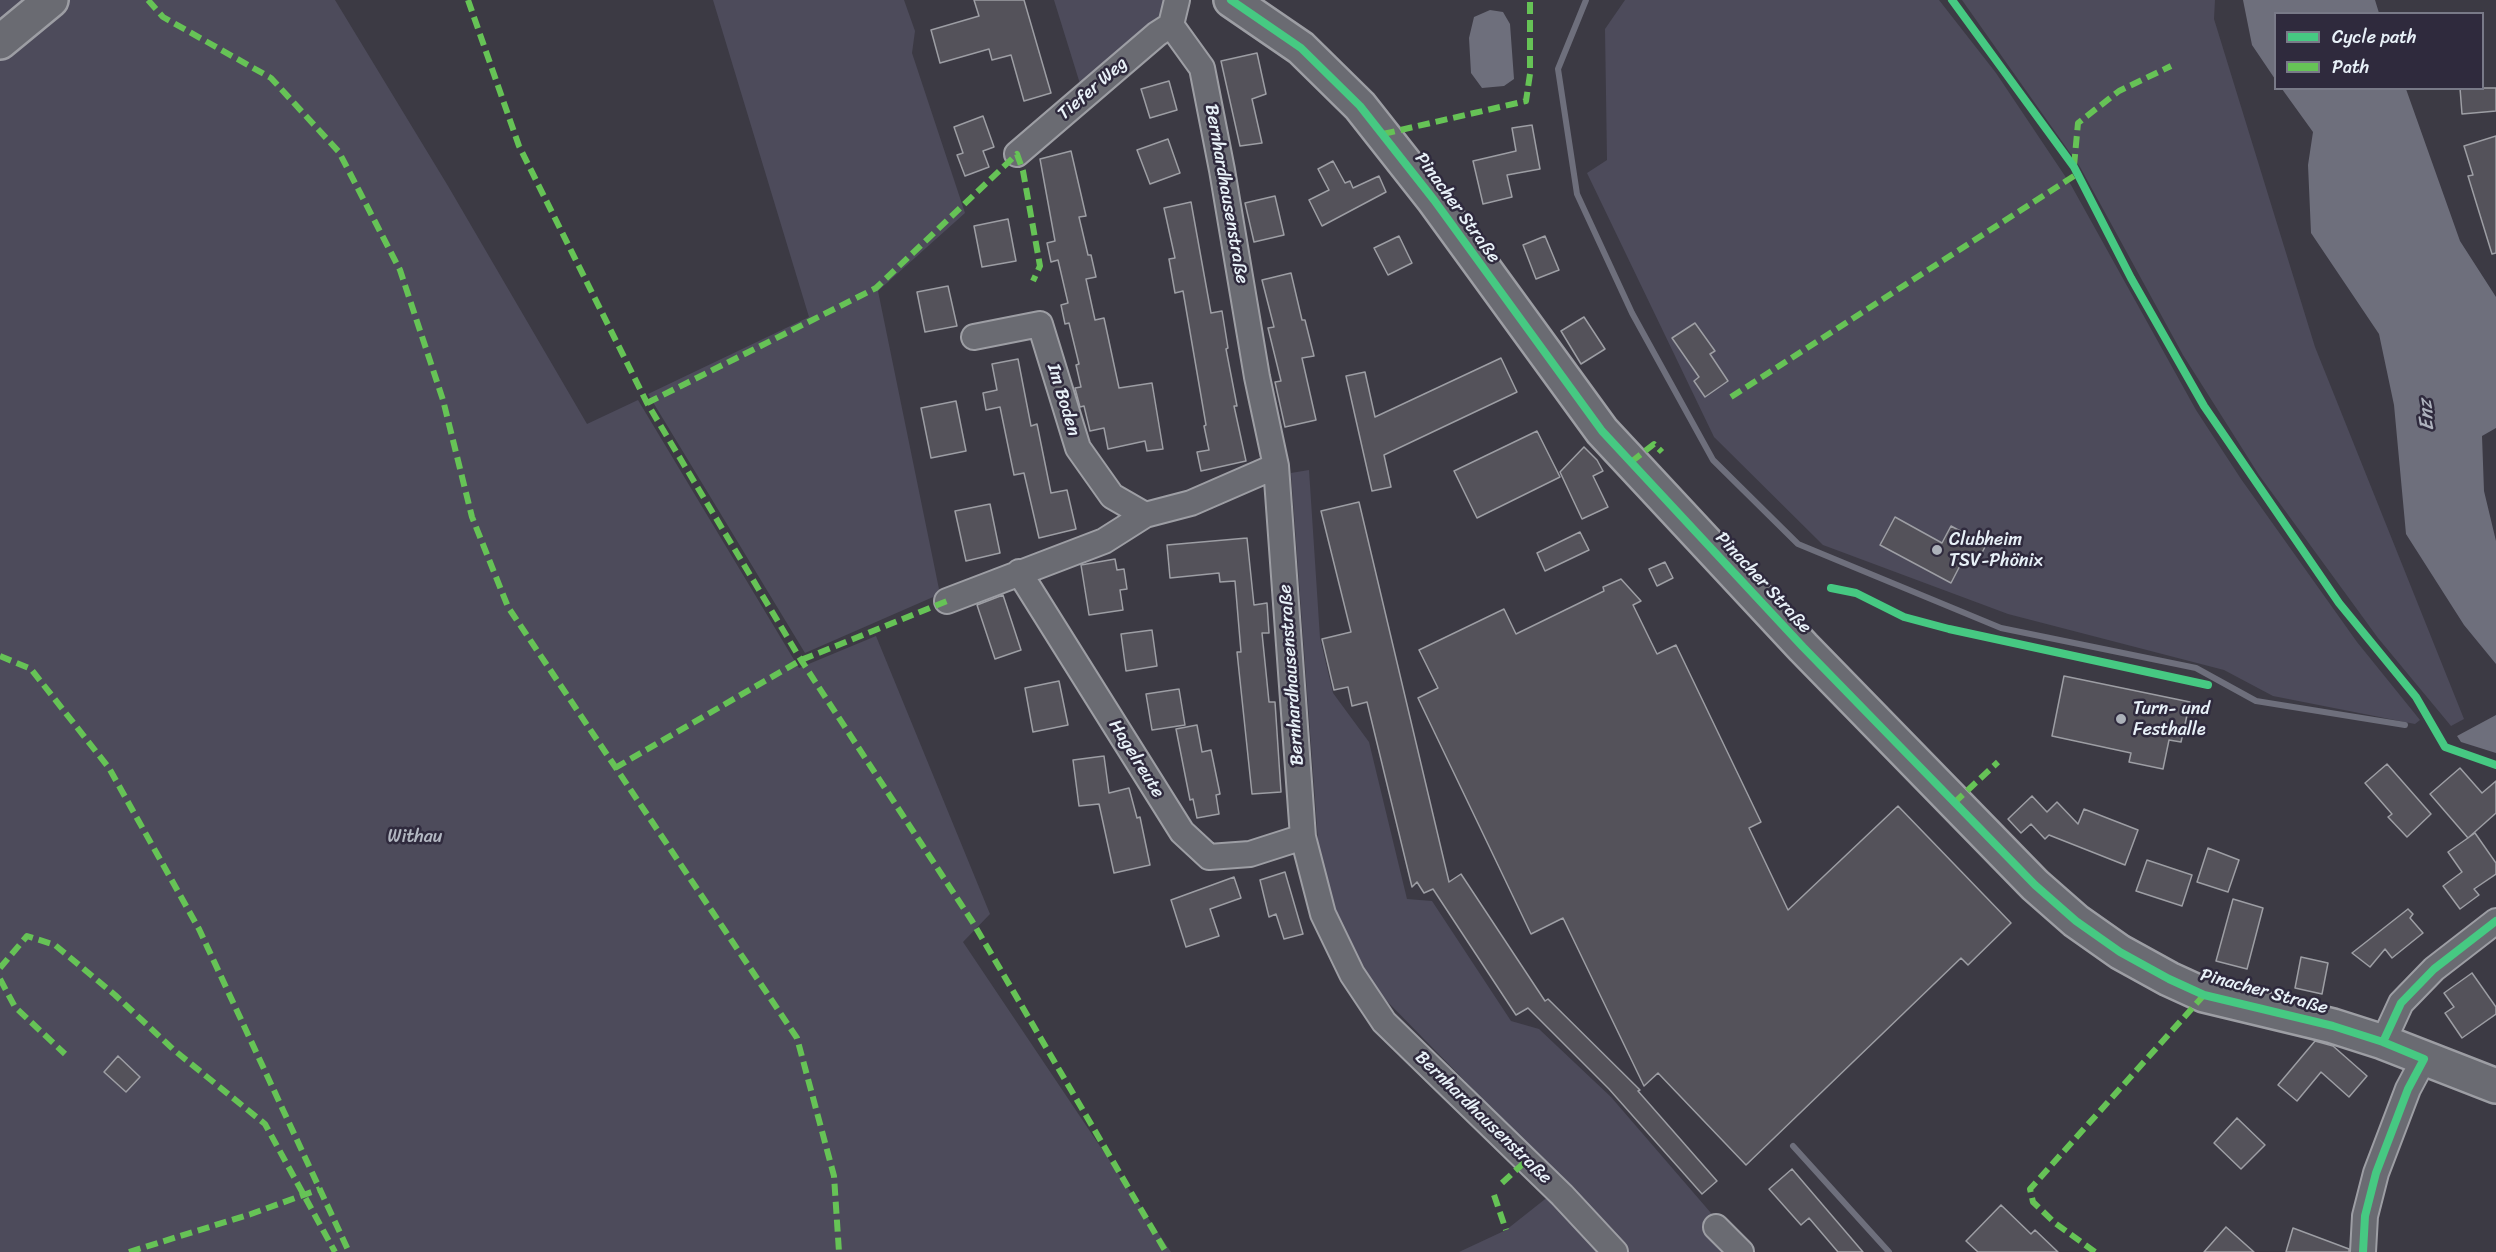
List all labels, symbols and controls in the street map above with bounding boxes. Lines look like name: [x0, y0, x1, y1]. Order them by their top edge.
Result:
legend: [2274, 12, 2484, 90]
text: Cycle path: [2332, 21, 2416, 53]
text: Path: [2332, 51, 2369, 83]
street label: Tiefer Weg: [1054, 53, 1132, 125]
street label: Bernhardhausenstraße: [1200, 103, 1252, 285]
street label: Pinacher Straße: [1410, 149, 1504, 267]
street label: Im Boden: [1042, 361, 1084, 439]
water label: Enz: [2414, 398, 2440, 432]
street label: Pinacher Straße: [1710, 528, 1816, 638]
place label: Clubheim TSV-Phönix: [1949, 529, 2043, 572]
marker: Clubheim TSV-Phönix: [1930, 543, 1944, 557]
street label: Bernhardhausenstraße: [1275, 584, 1309, 766]
place label: Turn- und Festhalle: [2133, 698, 2210, 740]
marker: Turn- und Festhalle: [2114, 712, 2128, 726]
street label: Hagelreute: [1104, 716, 1168, 802]
park label: Withau: [388, 826, 442, 848]
street label: Pinacher Straße: [2198, 965, 2330, 1019]
street label: Bernhardhausenstraße: [1410, 1047, 1556, 1189]

